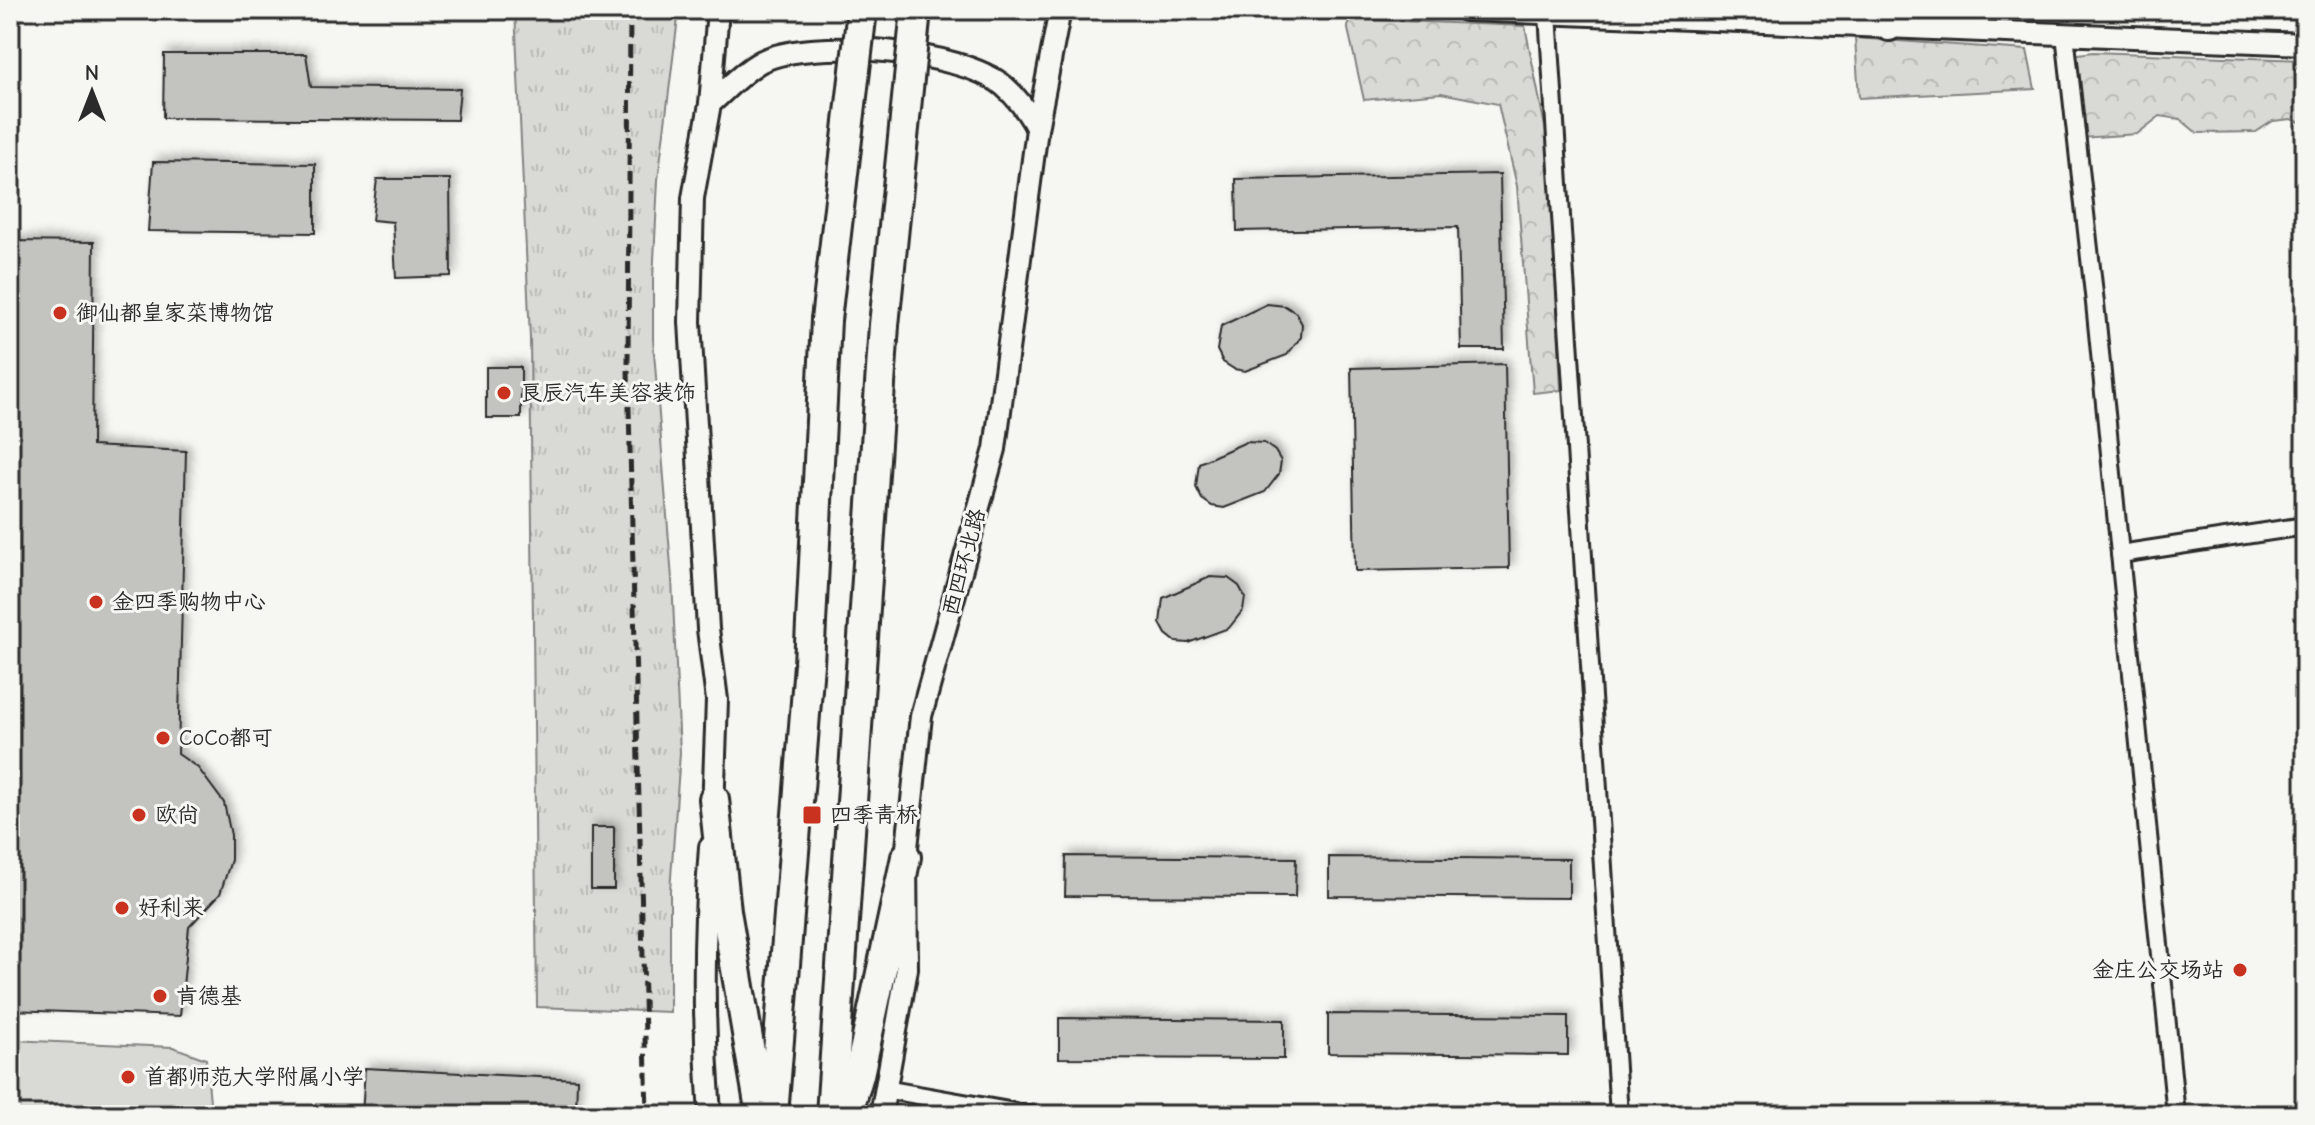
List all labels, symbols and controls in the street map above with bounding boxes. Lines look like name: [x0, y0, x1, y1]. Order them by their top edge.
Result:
north arrow: [52, 52, 132, 132]
text: N: [85, 60, 99, 86]
place label: 御仙都皇家菜博物馆: [76, 300, 274, 326]
marker: 御仙都皇家菜博物馆: [51, 304, 69, 322]
place label: 良辰汽车美容装饰: [520, 380, 696, 406]
marker: 良辰汽车美容装饰: [495, 384, 513, 402]
street label: 西四环北路: [937, 506, 991, 618]
place label: 金四季购物中心: [112, 589, 266, 615]
marker: 金四季购物中心: [87, 593, 105, 611]
place label: CoCo都可: [179, 725, 273, 751]
marker: CoCo都可: [154, 729, 172, 747]
place label: 欧尚: [155, 802, 199, 828]
place label: 四季青桥: [830, 802, 918, 828]
marker: 四季青桥: [801, 804, 823, 826]
marker: 欧尚: [130, 806, 148, 824]
place label: 好利来: [138, 895, 204, 921]
marker: 好利来: [113, 899, 131, 917]
place label: 金庄公交场站: [2092, 957, 2224, 983]
marker: 金庄公交场站: [2231, 961, 2249, 979]
place label: 肯德基: [176, 983, 242, 1009]
marker: 肯德基: [151, 987, 169, 1005]
place label: 首都师范大学附属小学: [144, 1064, 364, 1090]
marker: 首都师范大学附属小学: [119, 1068, 137, 1086]

